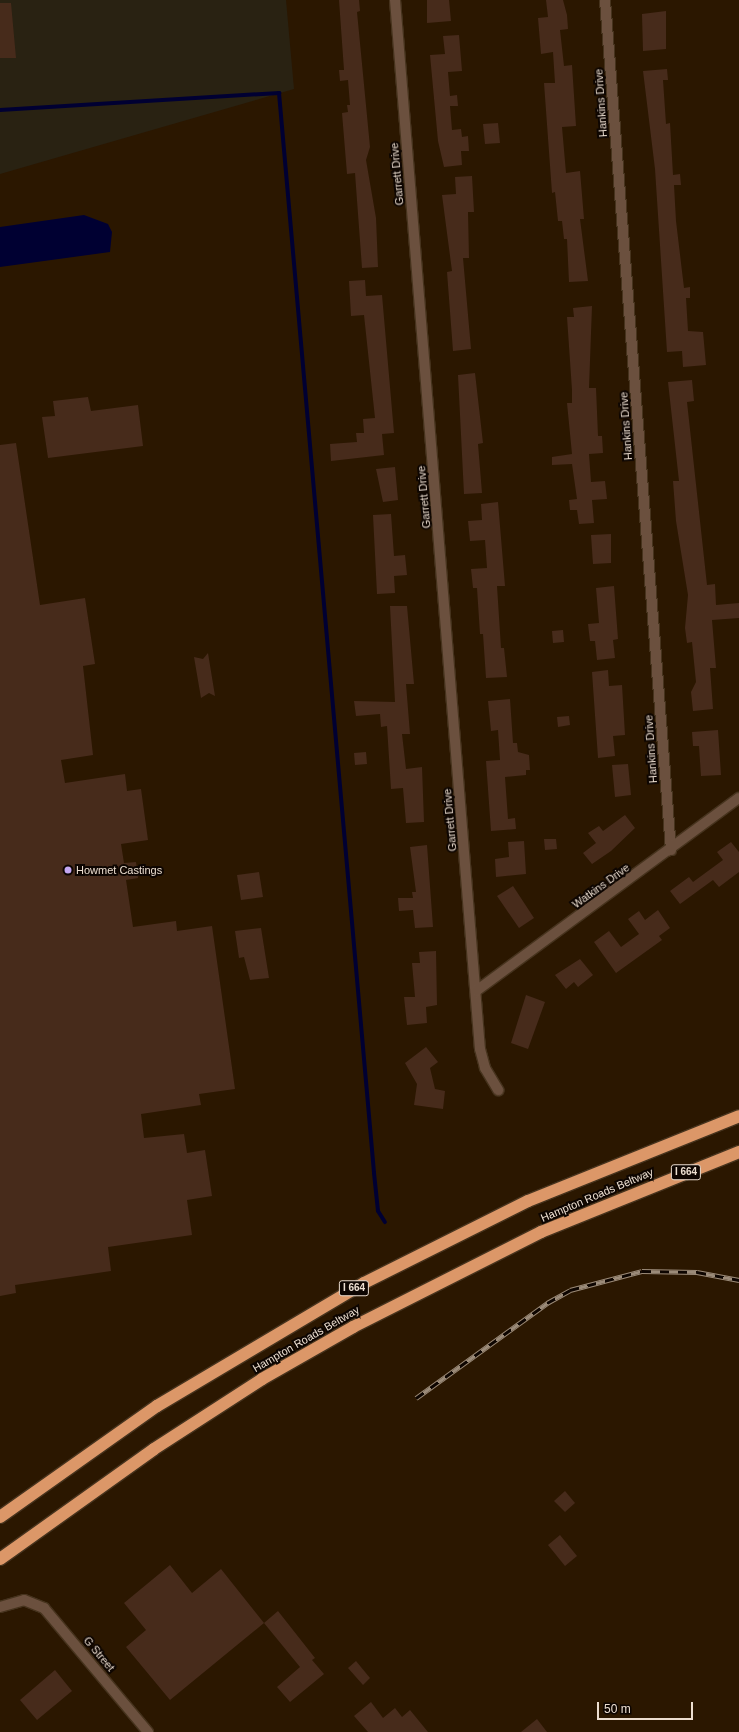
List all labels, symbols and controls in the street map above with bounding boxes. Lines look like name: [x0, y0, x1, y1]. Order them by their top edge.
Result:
street label: Hankins Drive: [592, 68, 610, 138]
street label: Garrett Drive: [388, 142, 406, 206]
street label: Hankins Drive: [617, 391, 635, 461]
street label: Garrett Drive: [415, 465, 433, 529]
street label: Hankins Drive: [642, 714, 660, 784]
street label: Garrett Drive: [441, 788, 459, 852]
street label: Watkins Drive: [570, 861, 632, 911]
place label: Howmet Castings: [76, 863, 162, 877]
marker: Howmet Castings: [63, 865, 73, 875]
road number: I 664: [670, 1164, 702, 1180]
street label: Hampton Roads Beltway: [539, 1165, 655, 1225]
road number: I 664: [338, 1280, 370, 1296]
street label: Hampton Roads Beltway: [250, 1303, 362, 1375]
street label: G Street: [81, 1634, 117, 1674]
scale bar: [599, 1694, 695, 1720]
text: 50 m: [604, 1702, 631, 1716]

